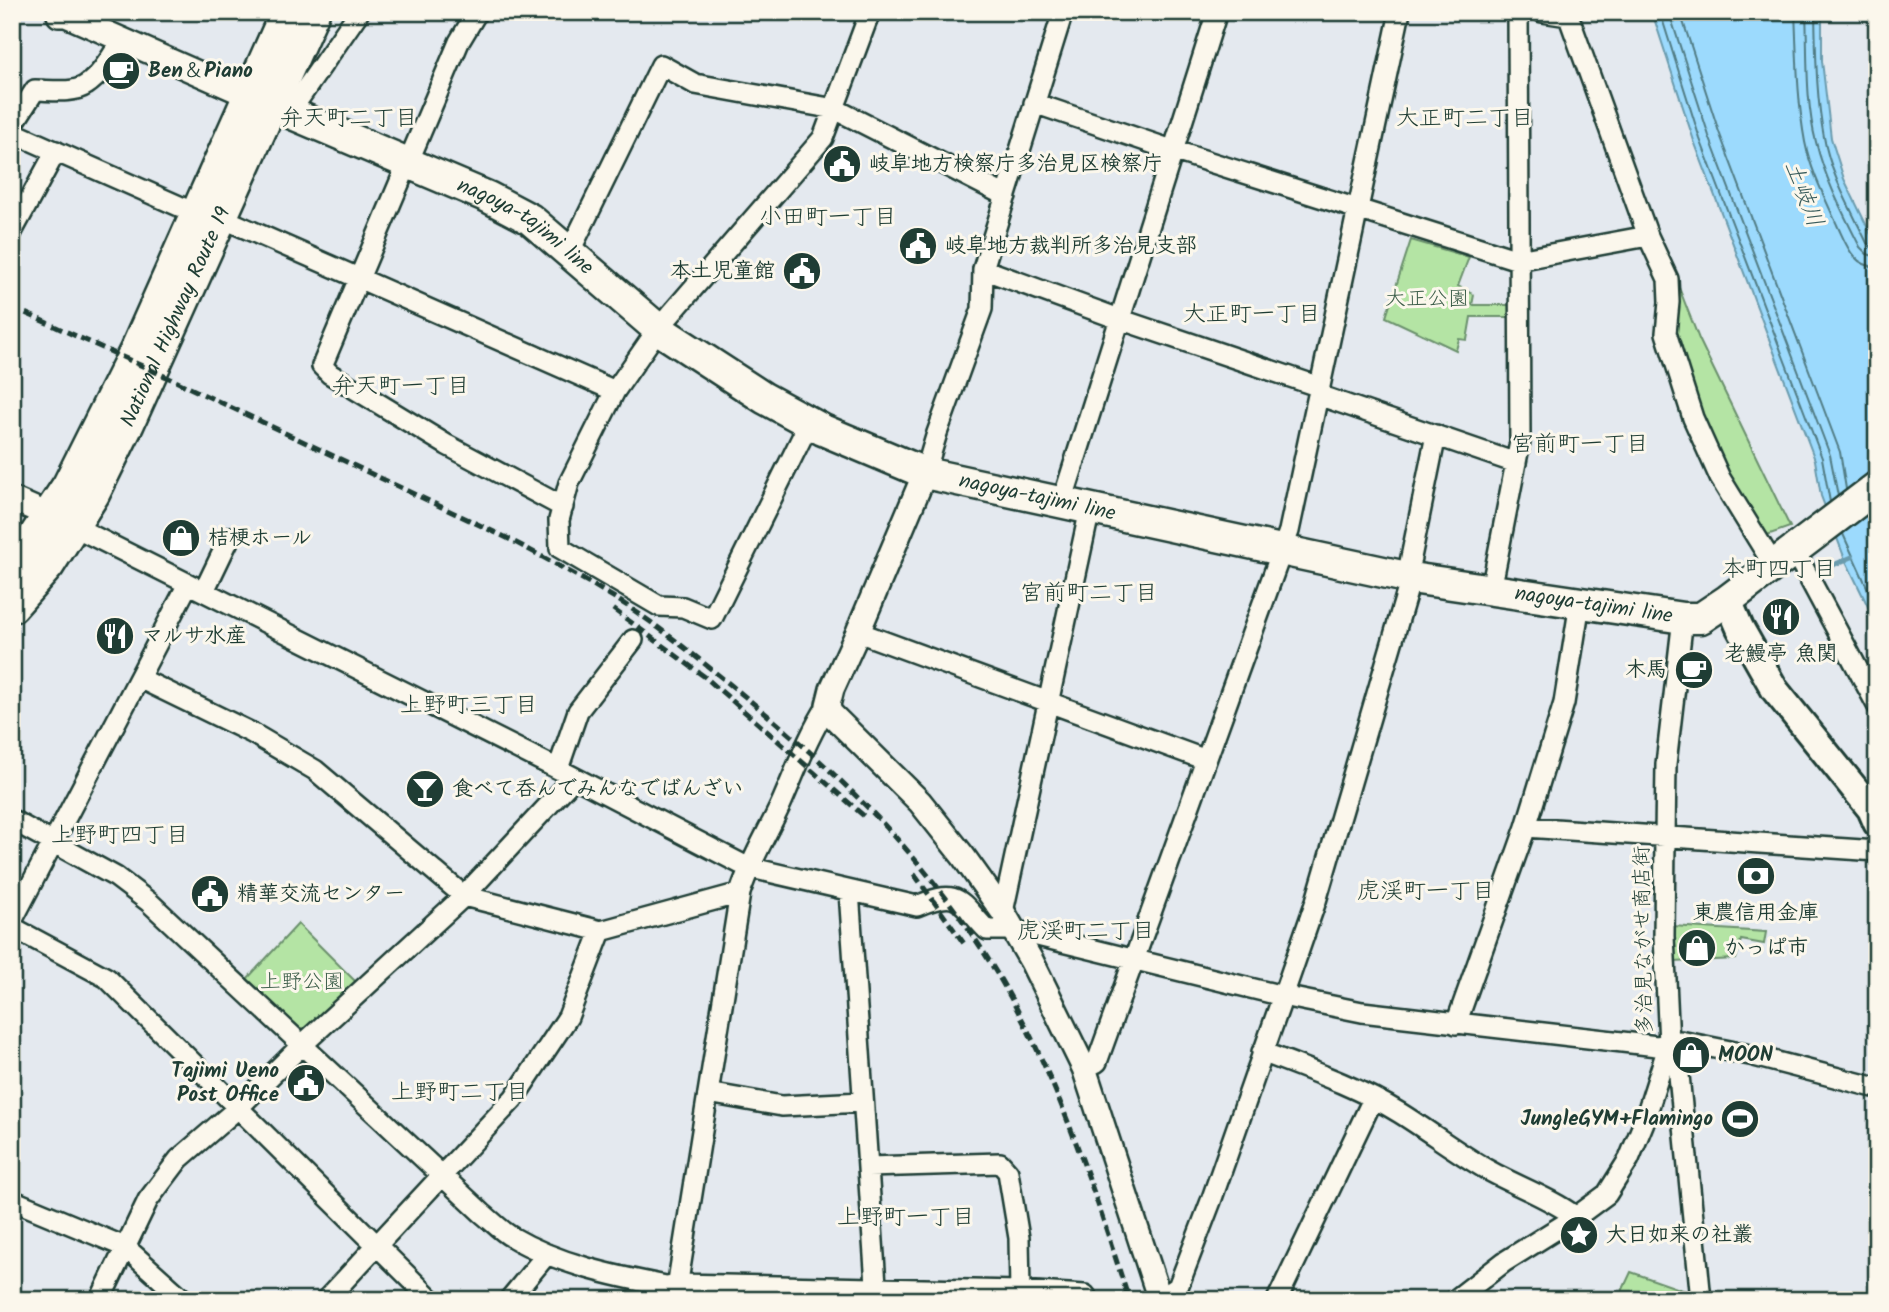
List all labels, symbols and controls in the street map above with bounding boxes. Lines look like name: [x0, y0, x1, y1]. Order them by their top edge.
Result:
cafe icon: Ben＆Piano: [100, 50, 142, 92]
place label: Ben＆Piano: [148, 55, 253, 88]
district label: 弁天町二丁目: [280, 101, 418, 137]
district label: 大正町二丁目: [1396, 101, 1534, 137]
public building icon: 岐阜地方検察庁多治見区検察庁: [821, 143, 863, 185]
place label: 岐阜地方検察庁多治見区検察庁: [869, 148, 1163, 181]
water label: 土岐川: [1774, 155, 1832, 233]
street label: nagoya-tajimi line: [452, 169, 602, 284]
district label: 小田町一丁目: [759, 200, 897, 236]
street label: National Highway Route 19: [112, 201, 240, 433]
public building icon: 岐阜地方裁判所多治見支部: [897, 225, 939, 267]
place label: 岐阜地方裁判所多治見支部: [945, 230, 1197, 263]
public building icon: 本土児童館: [781, 250, 823, 292]
place label: 本土児童館: [670, 255, 775, 288]
park label: 大正公園: [1385, 283, 1469, 316]
district label: 大正町一丁目: [1183, 297, 1321, 333]
district label: 弁天町一丁目: [332, 369, 470, 405]
district label: 宮前町一丁目: [1511, 427, 1649, 463]
street label: nagoya-tajimi line: [956, 464, 1119, 530]
shop icon: 桔梗ホール: [160, 517, 202, 559]
place label: 桔梗ホール: [208, 522, 312, 555]
district label: 本町四丁目: [1722, 552, 1837, 588]
district label: 宮前町二丁目: [1020, 576, 1158, 612]
street label: nagoya-tajimi line: [1513, 577, 1676, 633]
restaurant icon: 老鰻亭 魚関: [1760, 596, 1802, 638]
restaurant icon: マルサ水産: [94, 615, 136, 657]
place label: マルサ水産: [142, 620, 247, 653]
place label: 老鰻亭 魚関: [1724, 638, 1838, 671]
cafe icon: 木馬: [1673, 649, 1715, 691]
place label: 木馬: [1625, 654, 1667, 687]
district label: 上野町三丁目: [400, 688, 538, 724]
bar icon: 食べて呑んでみんなでばんざい: [404, 768, 446, 810]
place label: 食べて呑んでみんなでばんざい: [452, 773, 743, 806]
district label: 上野町四丁目: [51, 818, 189, 854]
street label: 多治見ながせ商店街: [1626, 845, 1662, 1035]
bank icon: 東農信用金庫: [1735, 855, 1777, 897]
public building icon: 精華交流センター: [189, 873, 231, 915]
district label: 虎渓町一丁目: [1357, 874, 1495, 910]
place label: 精華交流センター: [237, 878, 405, 911]
place label: 東農信用金庫: [1693, 897, 1819, 930]
district label: 虎渓町二丁目: [1017, 914, 1155, 950]
shop icon: かっぱ市: [1676, 927, 1718, 969]
place label: かっぱ市: [1724, 932, 1808, 965]
park label: 上野公園: [260, 966, 344, 999]
shop icon: MOON: [1670, 1034, 1712, 1076]
place label: MOON: [1718, 1039, 1774, 1072]
place label: Tajimi Ueno Post Office: [171, 1055, 279, 1112]
public building icon: Tajimi Ueno Post Office: [285, 1062, 327, 1104]
district label: 上野町二丁目: [391, 1075, 529, 1111]
sports icon: JungleGYM+Flamingo: [1719, 1098, 1761, 1140]
place label: JungleGYM+Flamingo: [1521, 1103, 1713, 1136]
district label: 上野町一丁目: [837, 1200, 975, 1236]
place icon: 大日如来の社叢: [1558, 1214, 1600, 1256]
place label: 大日如来の社叢: [1606, 1219, 1753, 1252]

